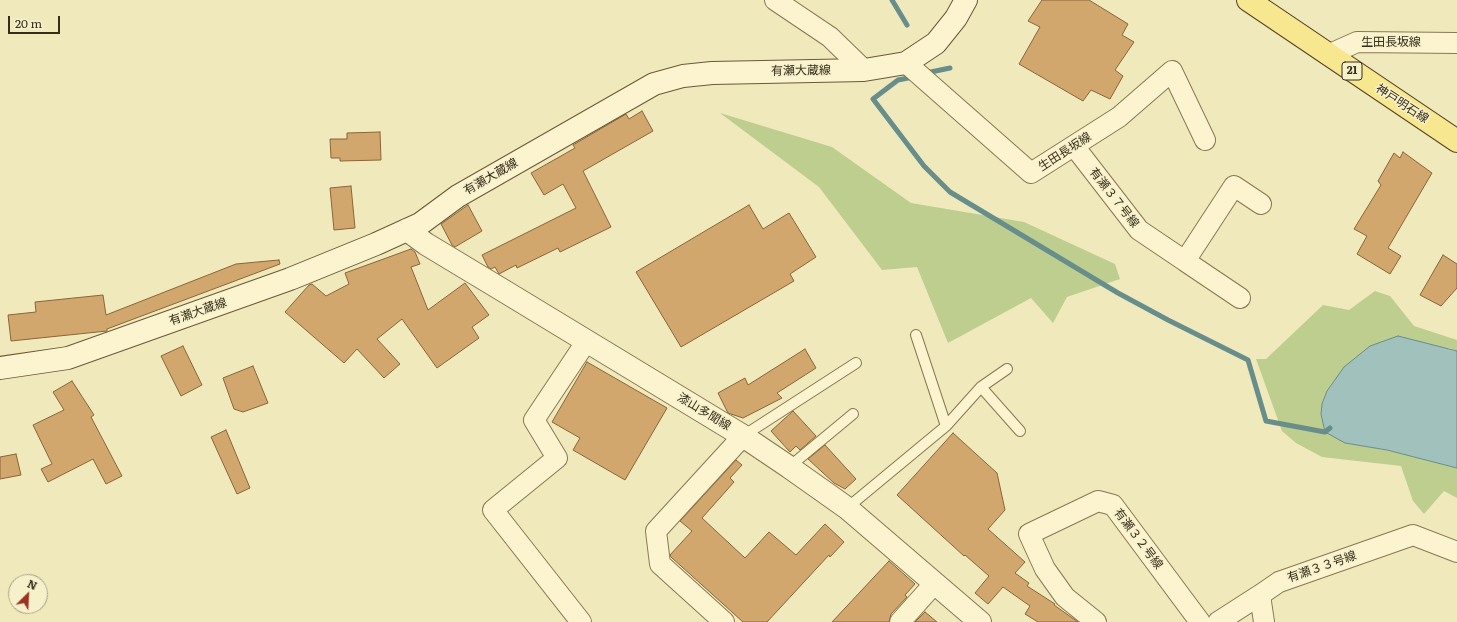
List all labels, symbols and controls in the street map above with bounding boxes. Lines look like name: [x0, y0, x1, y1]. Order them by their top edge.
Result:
scale bar: [10, 8, 62, 34]
text: 20 m: [15, 14, 42, 32]
street label: 生田長坂線: [1361, 35, 1421, 49]
road number: 21: [1342, 62, 1362, 80]
street label: 有瀬大蔵線: [771, 63, 831, 79]
street label: 神戸明石線: [1373, 82, 1431, 126]
street label: 生田長坂線: [1036, 130, 1094, 174]
street label: 有瀬大蔵線: [461, 156, 521, 198]
street label: 有瀬３７号線: [1086, 165, 1142, 231]
street label: 有瀬大蔵線: [167, 295, 229, 329]
street label: 漆山多聞線: [675, 390, 733, 434]
street label: 有瀬３２号線: [1111, 506, 1165, 572]
street label: 有瀬３３号線: [1286, 548, 1358, 586]
north arrow: [8, 574, 48, 614]
text: N: [25, 575, 40, 593]

